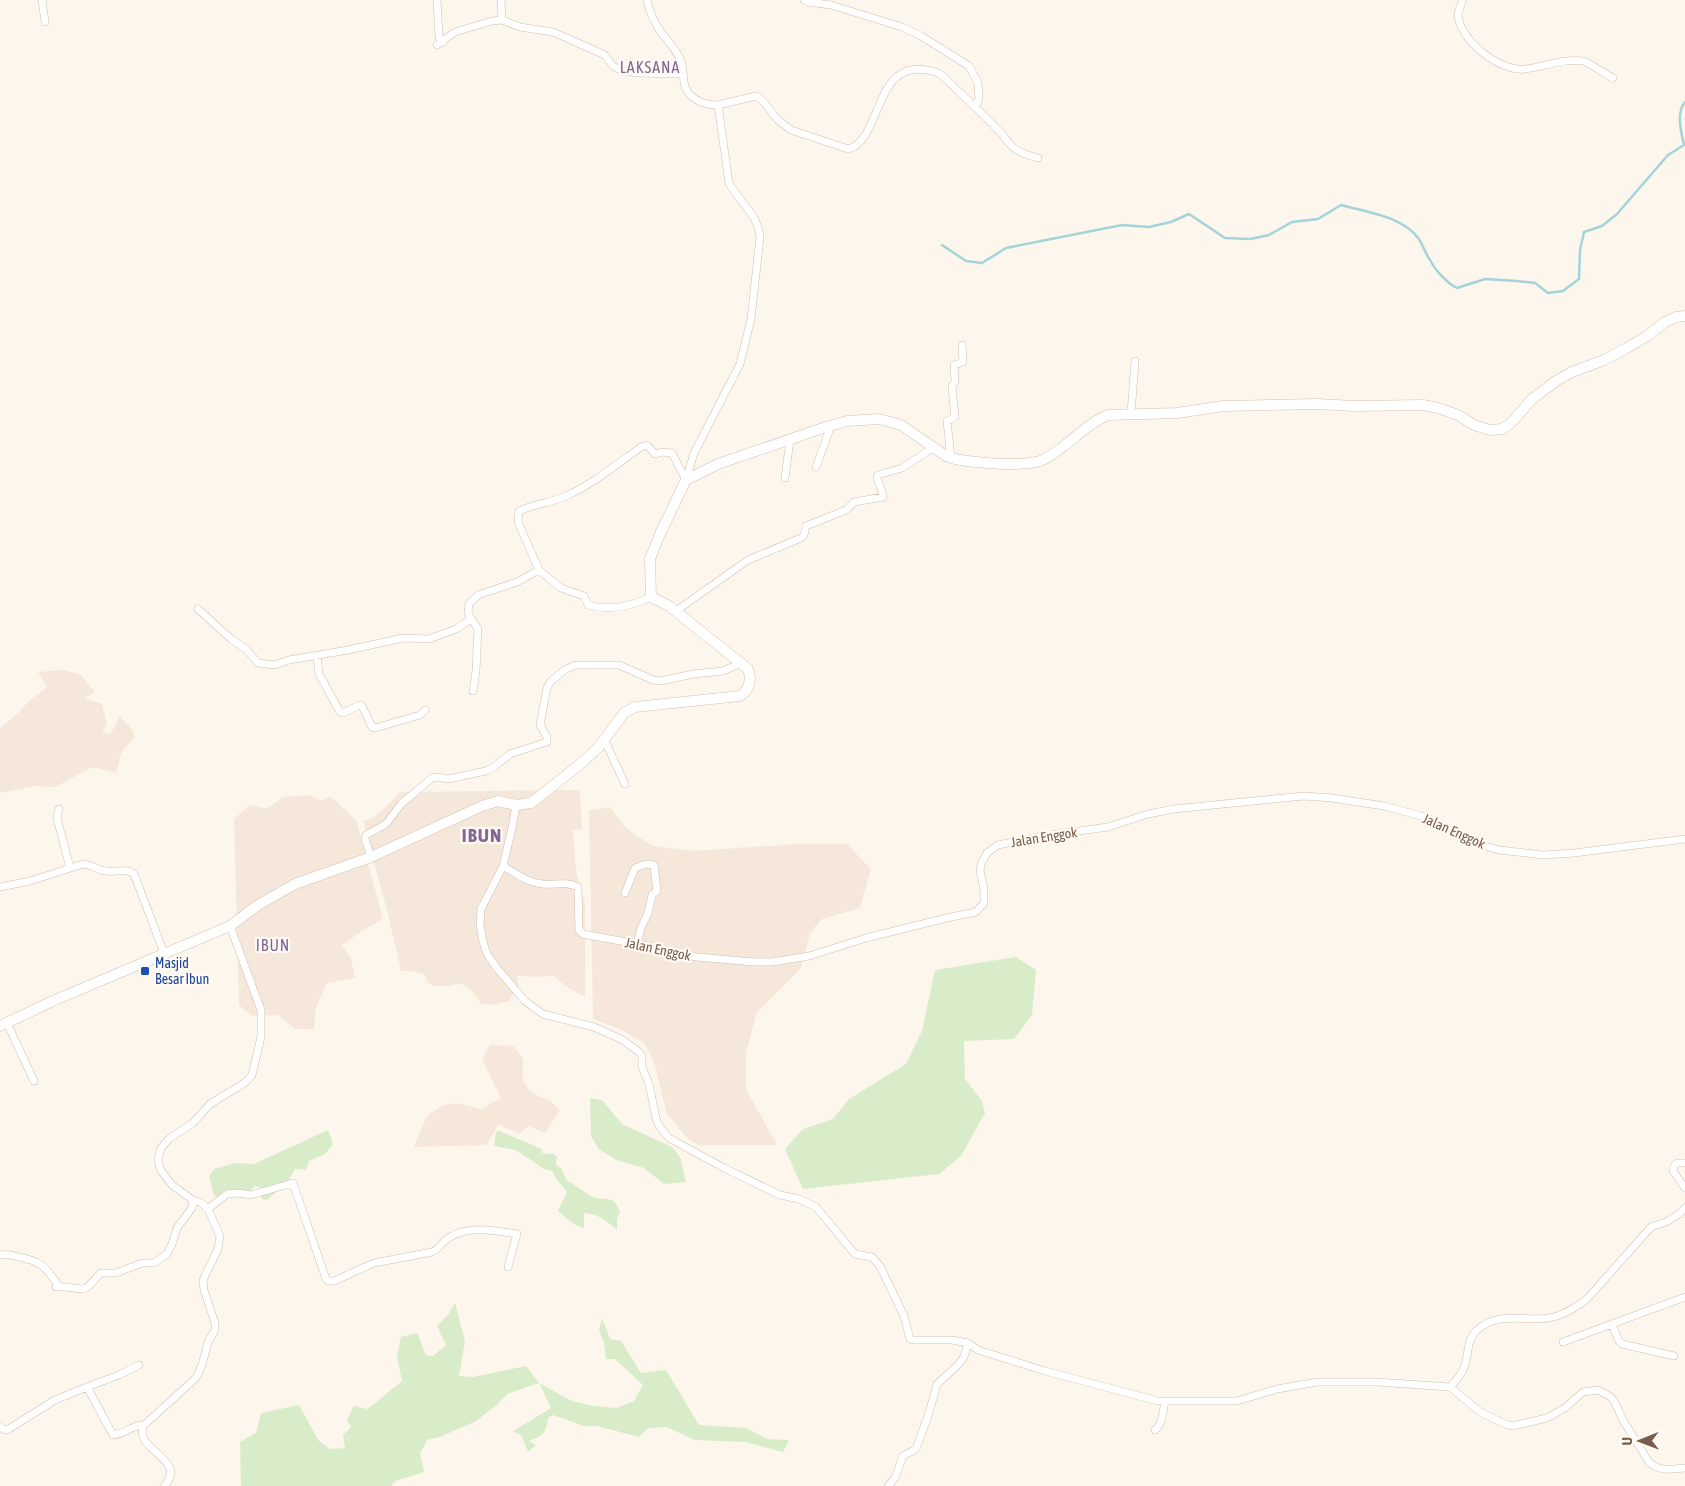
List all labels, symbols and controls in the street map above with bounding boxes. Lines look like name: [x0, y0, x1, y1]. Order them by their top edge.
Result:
district label: LAKSANA: [620, 58, 680, 76]
street label: Jalan Enggok: [1420, 810, 1488, 852]
district label: IBUN: [462, 824, 502, 846]
street label: Jalan Enggok: [1010, 824, 1078, 850]
street label: Jalan Enggok: [624, 934, 692, 964]
district label: IBUN: [256, 936, 290, 954]
place label: Masjid Besar Ibun: [155, 955, 209, 987]
marker: Masjid Besar Ibun: [139, 965, 151, 977]
north arrow: [1615, 1416, 1665, 1466]
text: U: [1619, 1437, 1635, 1445]

